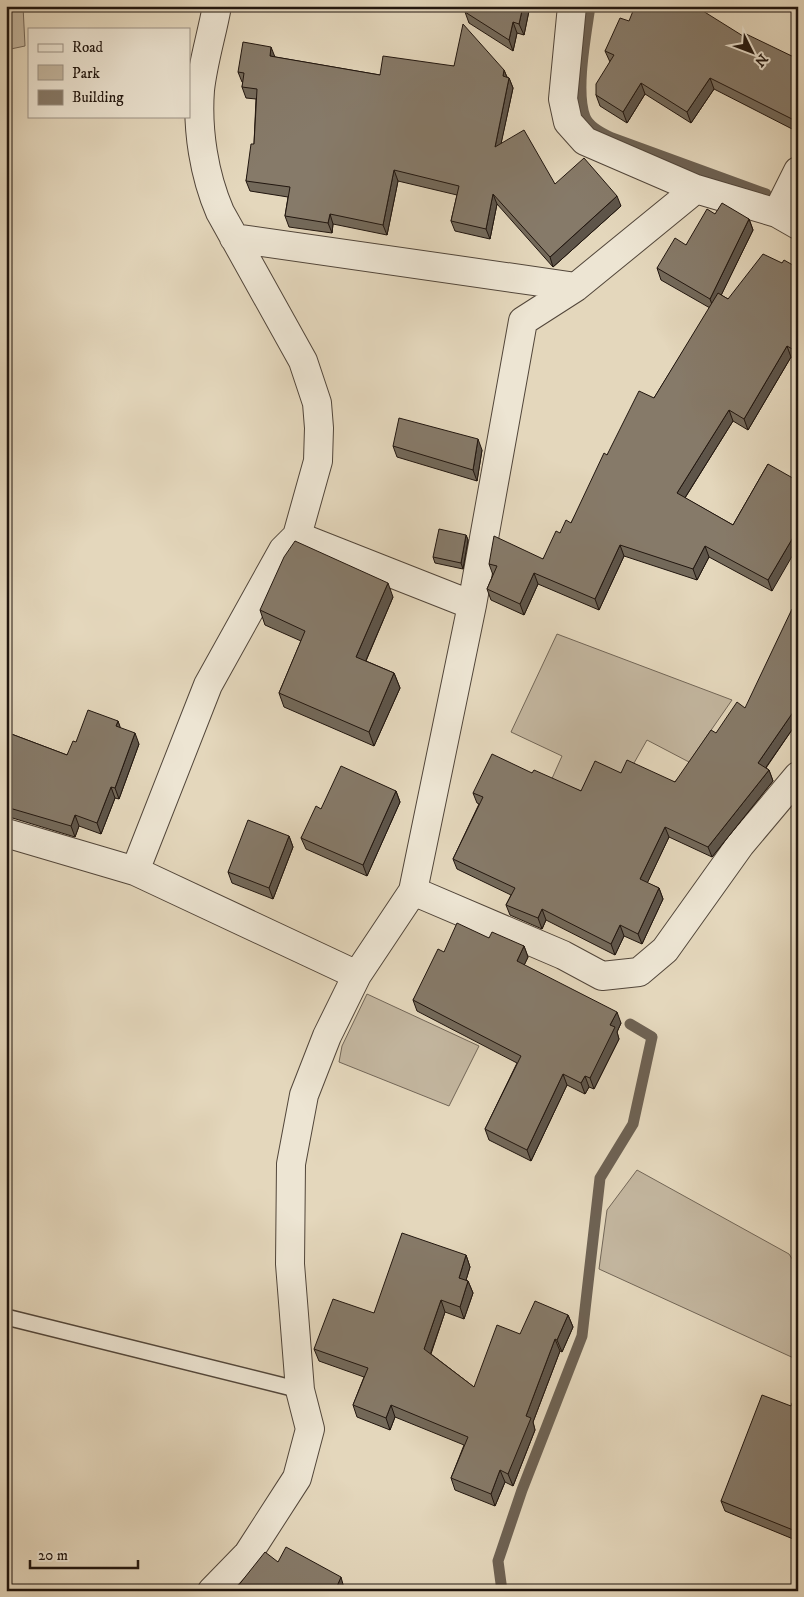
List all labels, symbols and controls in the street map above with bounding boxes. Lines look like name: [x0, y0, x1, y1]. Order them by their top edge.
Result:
legend: [28, 28, 190, 118]
north arrow: [726, 28, 776, 78]
text: Road: [72, 38, 104, 57]
text: N: [750, 50, 771, 71]
text: Park: [72, 64, 101, 83]
text: Building: [72, 88, 124, 107]
scale bar: [30, 1537, 138, 1569]
text: 20 m: [38, 1546, 68, 1565]

